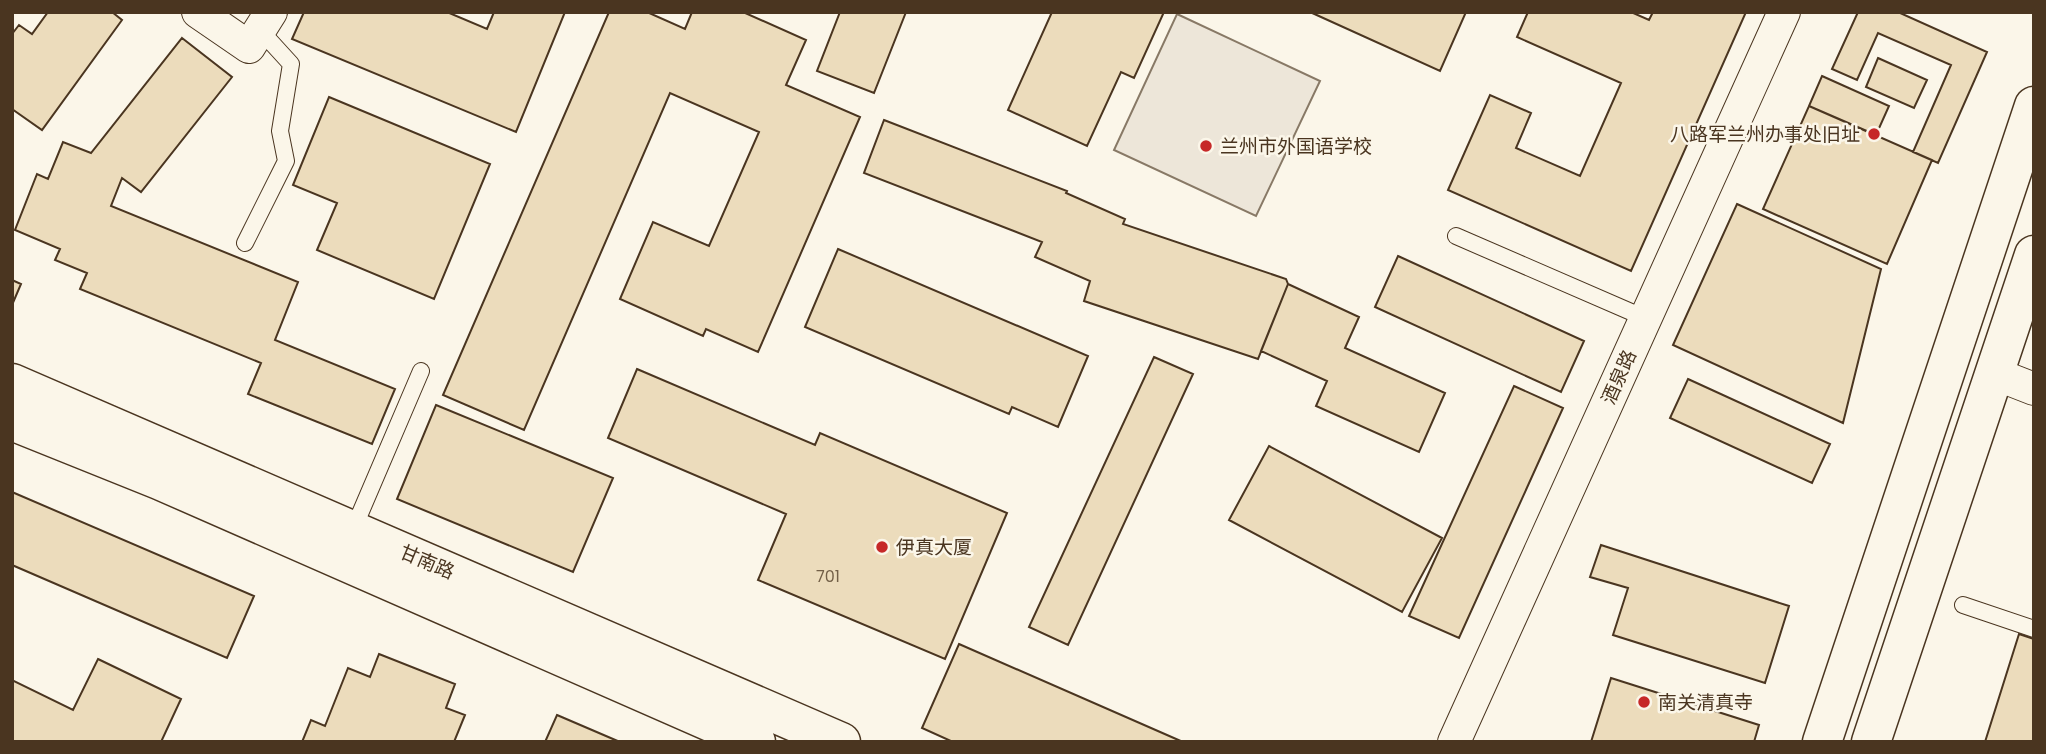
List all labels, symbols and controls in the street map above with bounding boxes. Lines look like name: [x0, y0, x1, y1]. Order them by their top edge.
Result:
place label: 八路军兰州办事处旧址: [1670, 121, 1860, 148]
marker: 八路军兰州办事处旧址: [1866, 126, 1882, 142]
place label: 兰州市外国语学校: [1220, 133, 1372, 160]
marker: 兰州市外国语学校: [1198, 138, 1214, 154]
street label: 酒泉路: [1595, 345, 1643, 409]
place label: 伊真大厦: [896, 534, 972, 561]
street label: 甘南路: [395, 538, 459, 586]
marker: 伊真大厦: [874, 539, 890, 555]
house number: 701: [816, 565, 840, 588]
place label: 南关清真寺: [1658, 689, 1753, 716]
marker: 南关清真寺: [1636, 694, 1652, 710]

